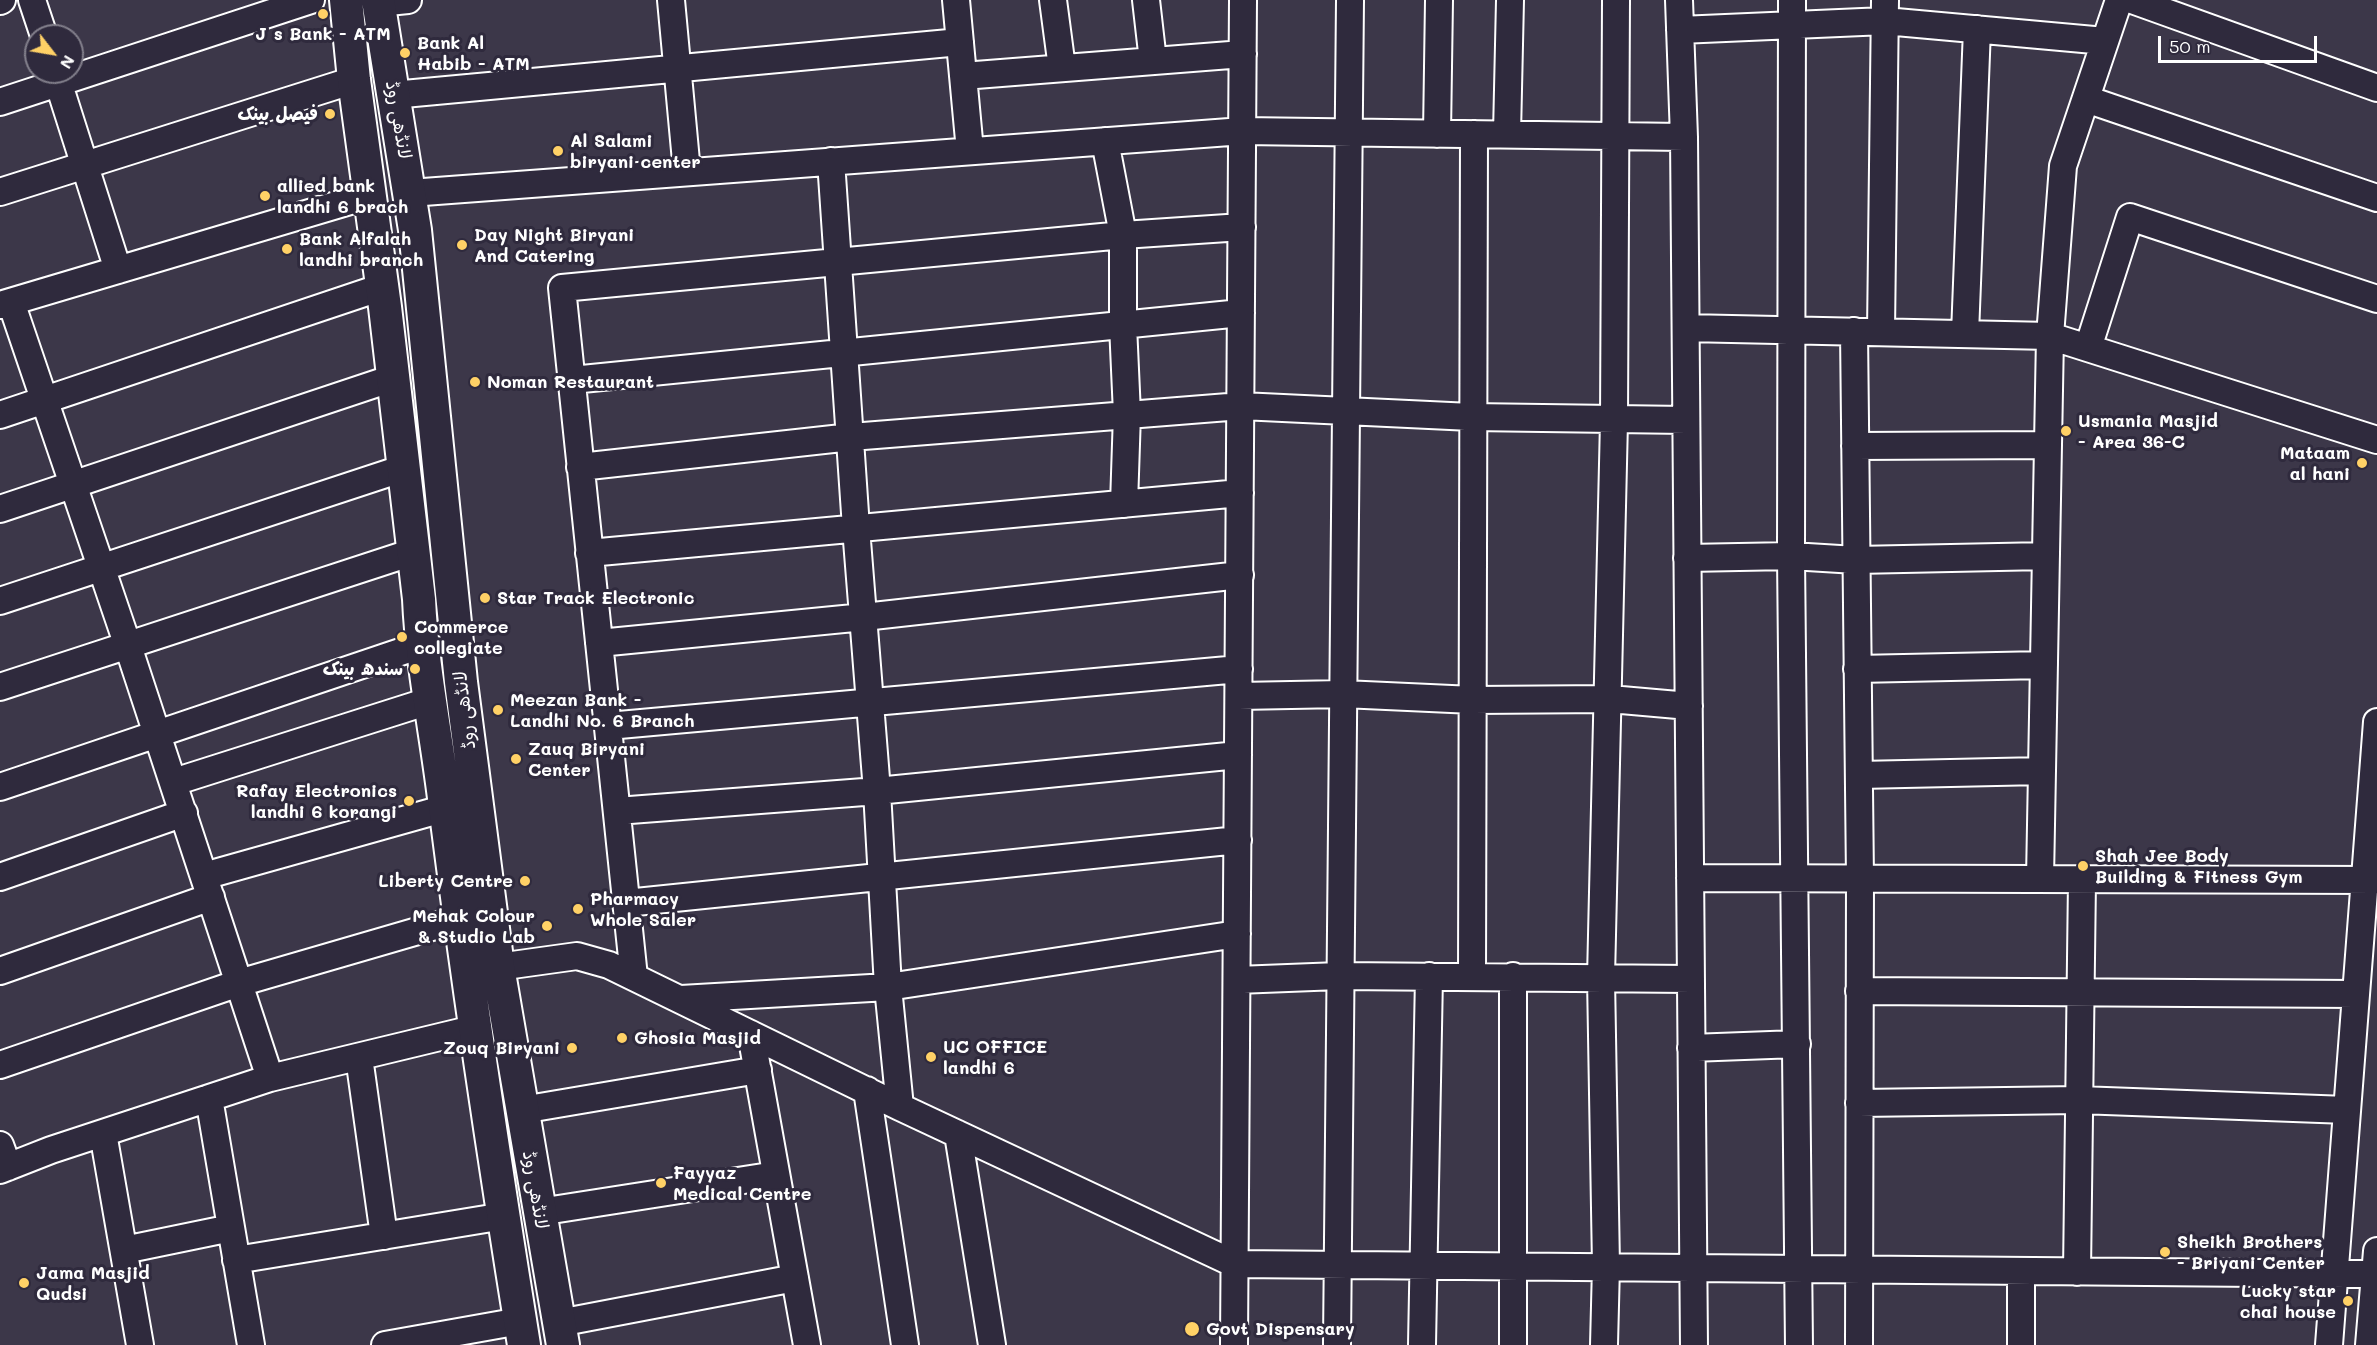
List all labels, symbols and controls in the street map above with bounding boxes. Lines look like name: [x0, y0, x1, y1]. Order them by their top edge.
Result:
marker: J s Bank - ATM: [316, 7, 330, 21]
place label: J s Bank - ATM: [255, 23, 391, 45]
north arrow: [24, 24, 84, 84]
scale bar: [2161, 24, 2320, 62]
place label: Bank Al Habib - ATM: [417, 32, 530, 74]
text: 50 m: [2169, 34, 2211, 58]
marker: Bank Al Habib - ATM: [398, 46, 412, 60]
text: N: [56, 52, 80, 73]
street label: لانڈھی روڈ: [381, 79, 415, 161]
place label: فیصل بینک: [237, 103, 318, 125]
marker: فیصل بینک: [323, 107, 337, 121]
place label: Al Salami biryani center: [570, 130, 701, 172]
marker: Al Salami biryani center: [551, 144, 565, 158]
place label: allied bank landhi 6 brach: [277, 175, 408, 218]
marker: allied bank landhi 6 brach: [258, 189, 272, 203]
place label: Day Night Biryani And Catering: [474, 224, 634, 266]
place label: Bank Alfalah landhi branch: [299, 228, 423, 270]
marker: Day Night Biryani And Catering: [455, 238, 469, 252]
marker: Bank Alfalah landhi branch: [280, 242, 294, 256]
place label: Noman Restaurant: [487, 371, 654, 393]
marker: Noman Restaurant: [468, 375, 482, 389]
place label: Usmania Masjid - Area 36-C: [2078, 410, 2218, 452]
marker: Usmania Masjid - Area 36-C: [2059, 424, 2073, 438]
place label: Mataam al hani: [2280, 442, 2350, 484]
marker: Mataam al hani: [2355, 456, 2369, 470]
place label: Star Track Electronic: [497, 587, 695, 609]
marker: Star Track Electronic: [478, 591, 492, 605]
place label: Commerce collegiate: [414, 616, 508, 658]
marker: Commerce collegiate: [395, 630, 409, 644]
place label: سندھ بینک: [323, 658, 403, 680]
marker: سندھ بینک: [408, 662, 422, 676]
street label: لانڈھی روڈ: [449, 670, 481, 750]
place label: Meezan Bank - Landhi No. 6 Branch: [510, 689, 694, 732]
marker: Meezan Bank - Landhi No. 6 Branch: [491, 703, 505, 717]
place label: Zauq Biryani Center: [528, 738, 645, 780]
marker: Zauq Biryani Center: [509, 752, 523, 766]
place label: Rafay Electronics landhi 6 korangi: [236, 780, 397, 822]
marker: Rafay Electronics landhi 6 korangi: [402, 794, 416, 808]
place label: Shah Jee Body Building & Fitness Gym: [2095, 845, 2303, 888]
marker: Shah Jee Body Building & Fitness Gym: [2076, 859, 2090, 873]
place label: Liberty Centre: [378, 870, 513, 892]
marker: Liberty Centre: [518, 874, 532, 888]
place label: Pharmacy Whole Saler: [590, 888, 696, 930]
marker: Pharmacy Whole Saler: [571, 902, 585, 916]
place label: Mehak Colour & Studio Lab: [412, 905, 535, 948]
marker: Mehak Colour & Studio Lab: [540, 919, 554, 933]
place label: Ghosia Masjid: [634, 1027, 761, 1049]
marker: Ghosia Masjid: [615, 1031, 629, 1045]
place label: UC OFFICE landhi 6: [943, 1036, 1047, 1078]
place label: Zouq Biryani: [443, 1037, 560, 1059]
marker: Zouq Biryani: [565, 1041, 579, 1055]
marker: UC OFFICE landhi 6: [924, 1050, 938, 1064]
street label: لانڈھی روڈ: [518, 1149, 552, 1231]
place label: Fayyaz Medical Centre: [673, 1162, 811, 1204]
marker: Fayyaz Medical Centre: [654, 1176, 668, 1190]
place label: Sheikh Brothers - Briyani Center: [2177, 1231, 2325, 1274]
marker: Sheikh Brothers - Briyani Center: [2158, 1245, 2172, 1259]
place label: Jama Masjid Qudsi: [36, 1262, 150, 1304]
marker: Jama Masjid Qudsi: [17, 1276, 31, 1290]
place label: Lucky star chai house: [2240, 1280, 2336, 1322]
marker: Lucky star chai house: [2341, 1294, 2355, 1308]
place label: Govt Dispensary: [1206, 1318, 1355, 1340]
marker: Govt Dispensary: [1183, 1320, 1201, 1338]

